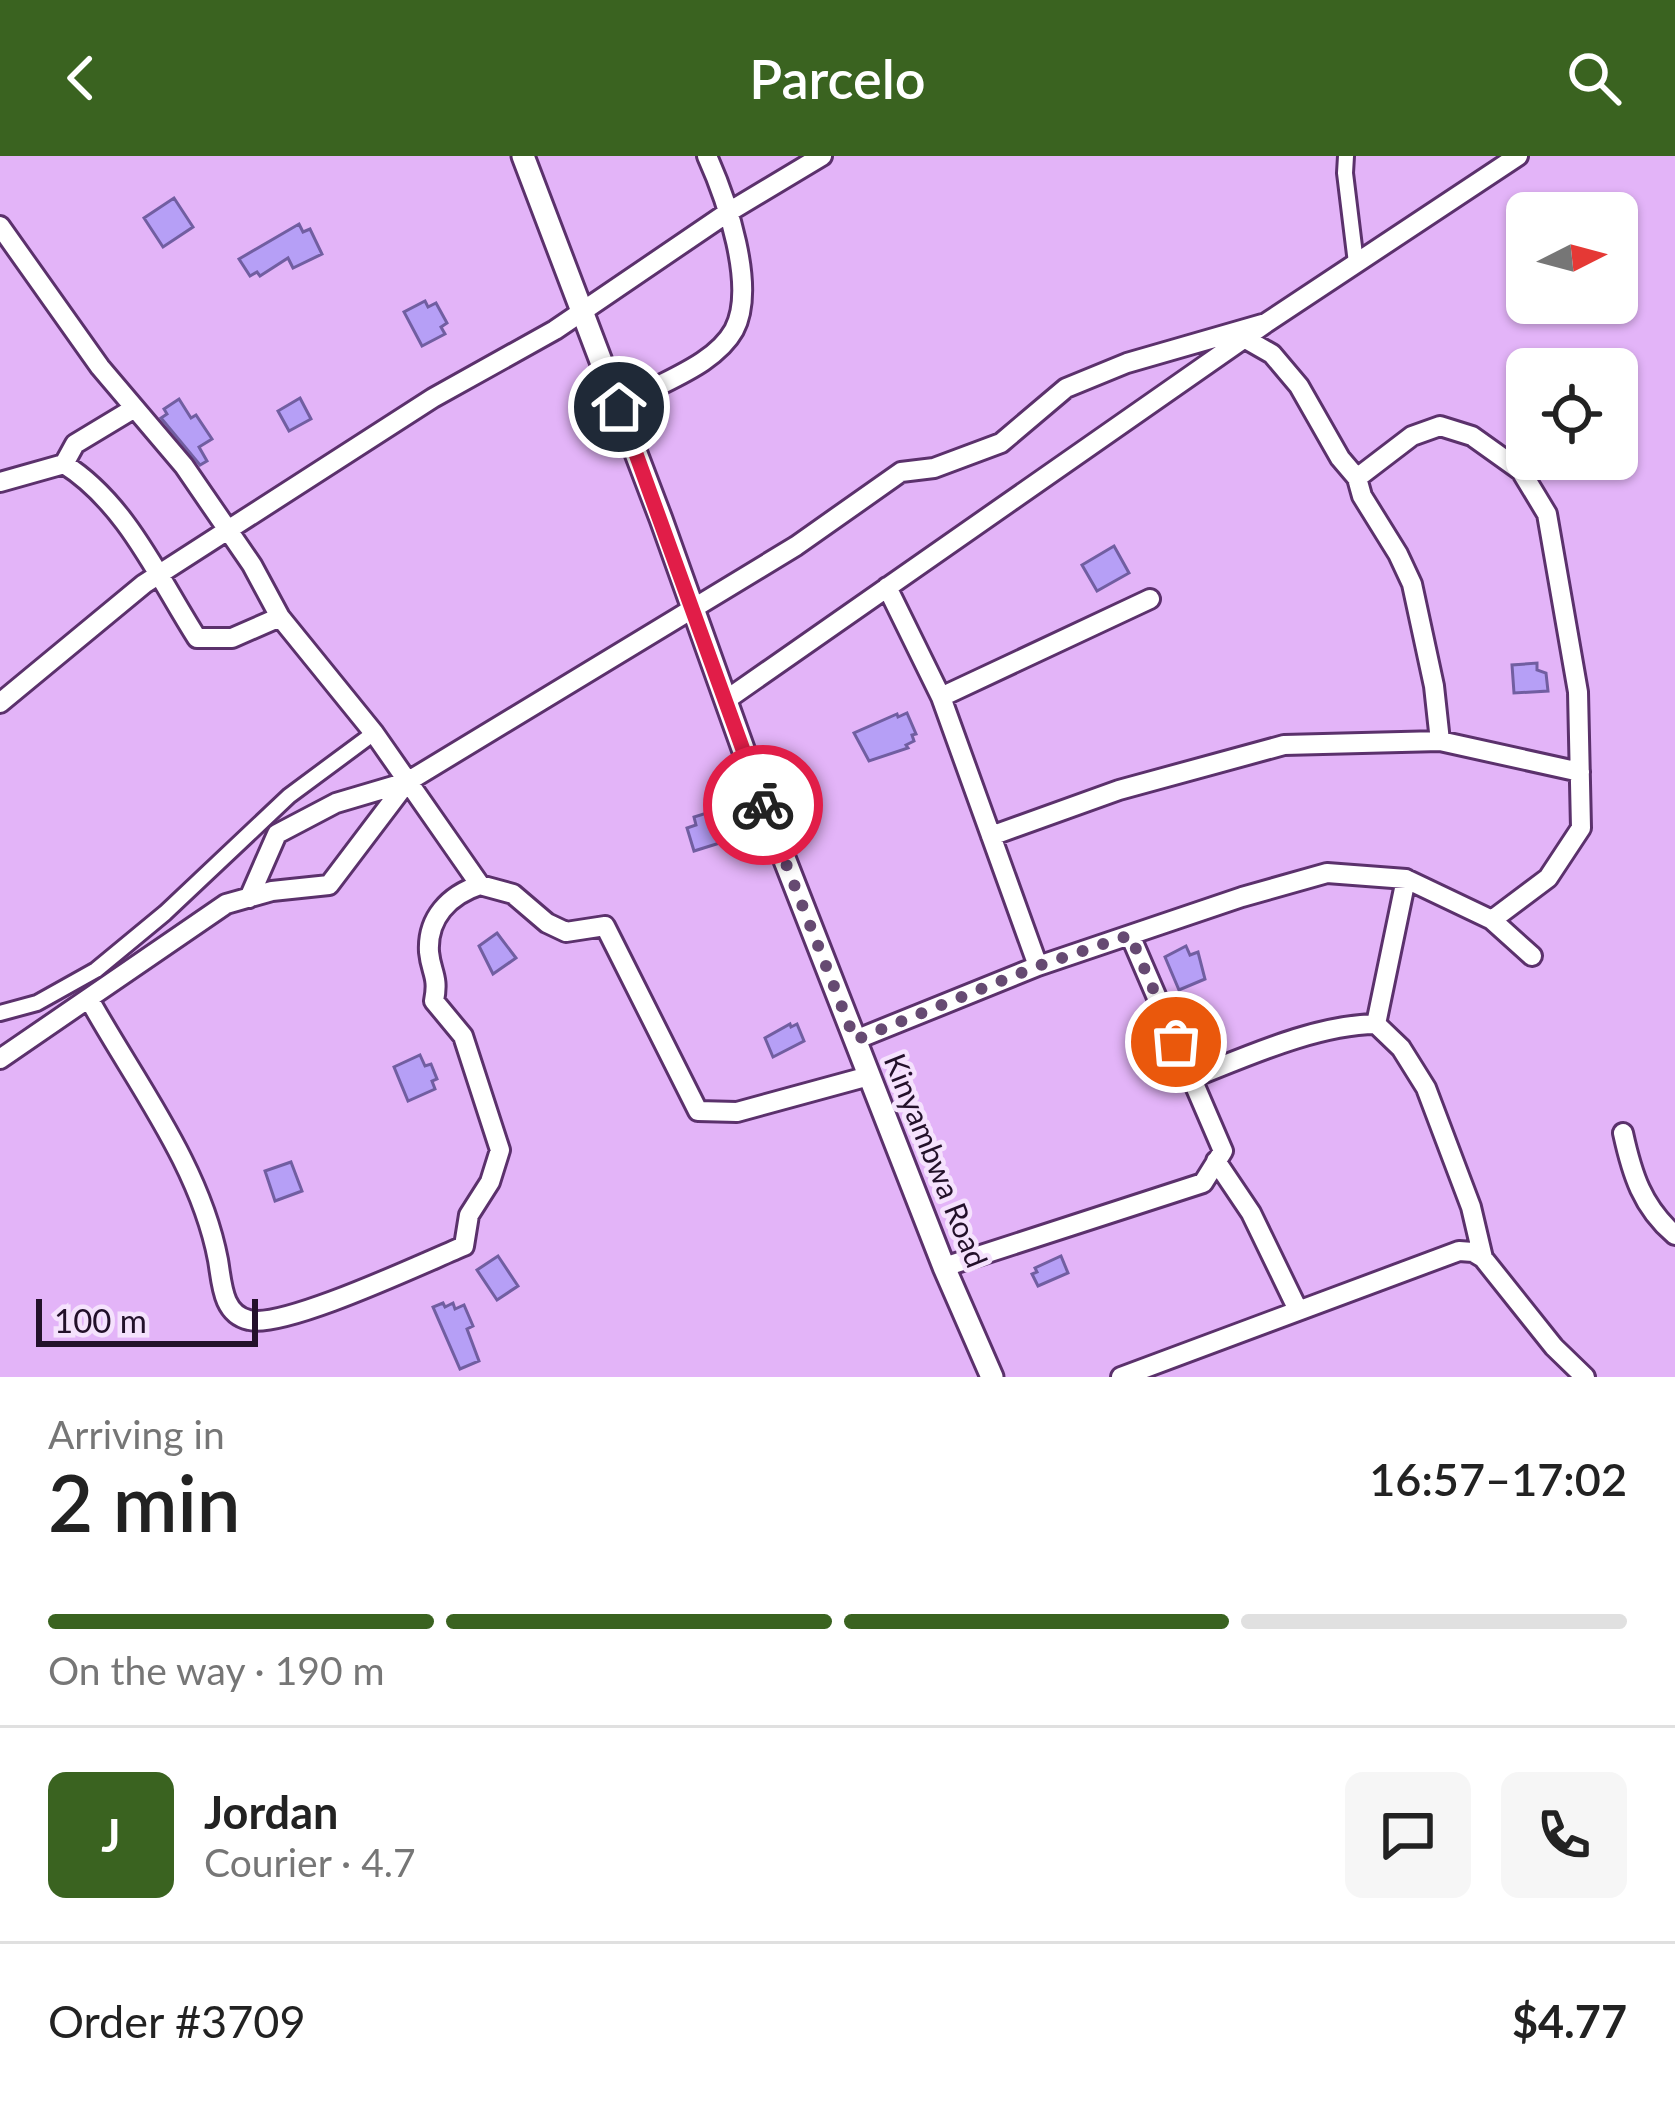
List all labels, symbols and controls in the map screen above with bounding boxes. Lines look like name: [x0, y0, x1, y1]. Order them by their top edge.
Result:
icon: back: [48, 45, 114, 111]
icon: search: [1561, 45, 1627, 111]
text: Parcelo: [749, 46, 926, 111]
north arrow: [1506, 192, 1638, 324]
map controls: [1506, 192, 1638, 480]
button: locate: [1506, 348, 1638, 480]
pin: [568, 356, 670, 458]
icon: home: [586, 374, 652, 440]
courier: [703, 745, 823, 865]
icon: bike: [730, 772, 796, 838]
pin: [1125, 991, 1227, 1093]
icon: bag: [1143, 1009, 1209, 1075]
street label: Kinyambwa Road: [878, 1048, 996, 1272]
scale bar: [36, 1293, 258, 1346]
text: 100 m: [54, 1300, 147, 1340]
text: Arriving in: [48, 1411, 225, 1457]
text: 16:57–17:02: [1369, 1452, 1627, 1506]
text: 2 min: [48, 1455, 241, 1549]
text: On the way · 190 m: [48, 1647, 385, 1693]
button: chat: [1345, 1772, 1471, 1898]
button: phone: [1501, 1772, 1627, 1898]
text: Jordan: [204, 1785, 338, 1839]
text: J: [101, 1808, 121, 1862]
text: Courier · 4.7: [204, 1839, 416, 1885]
text: Order #3709: [48, 1994, 306, 2048]
text: $4.77: [1512, 1994, 1627, 2048]

